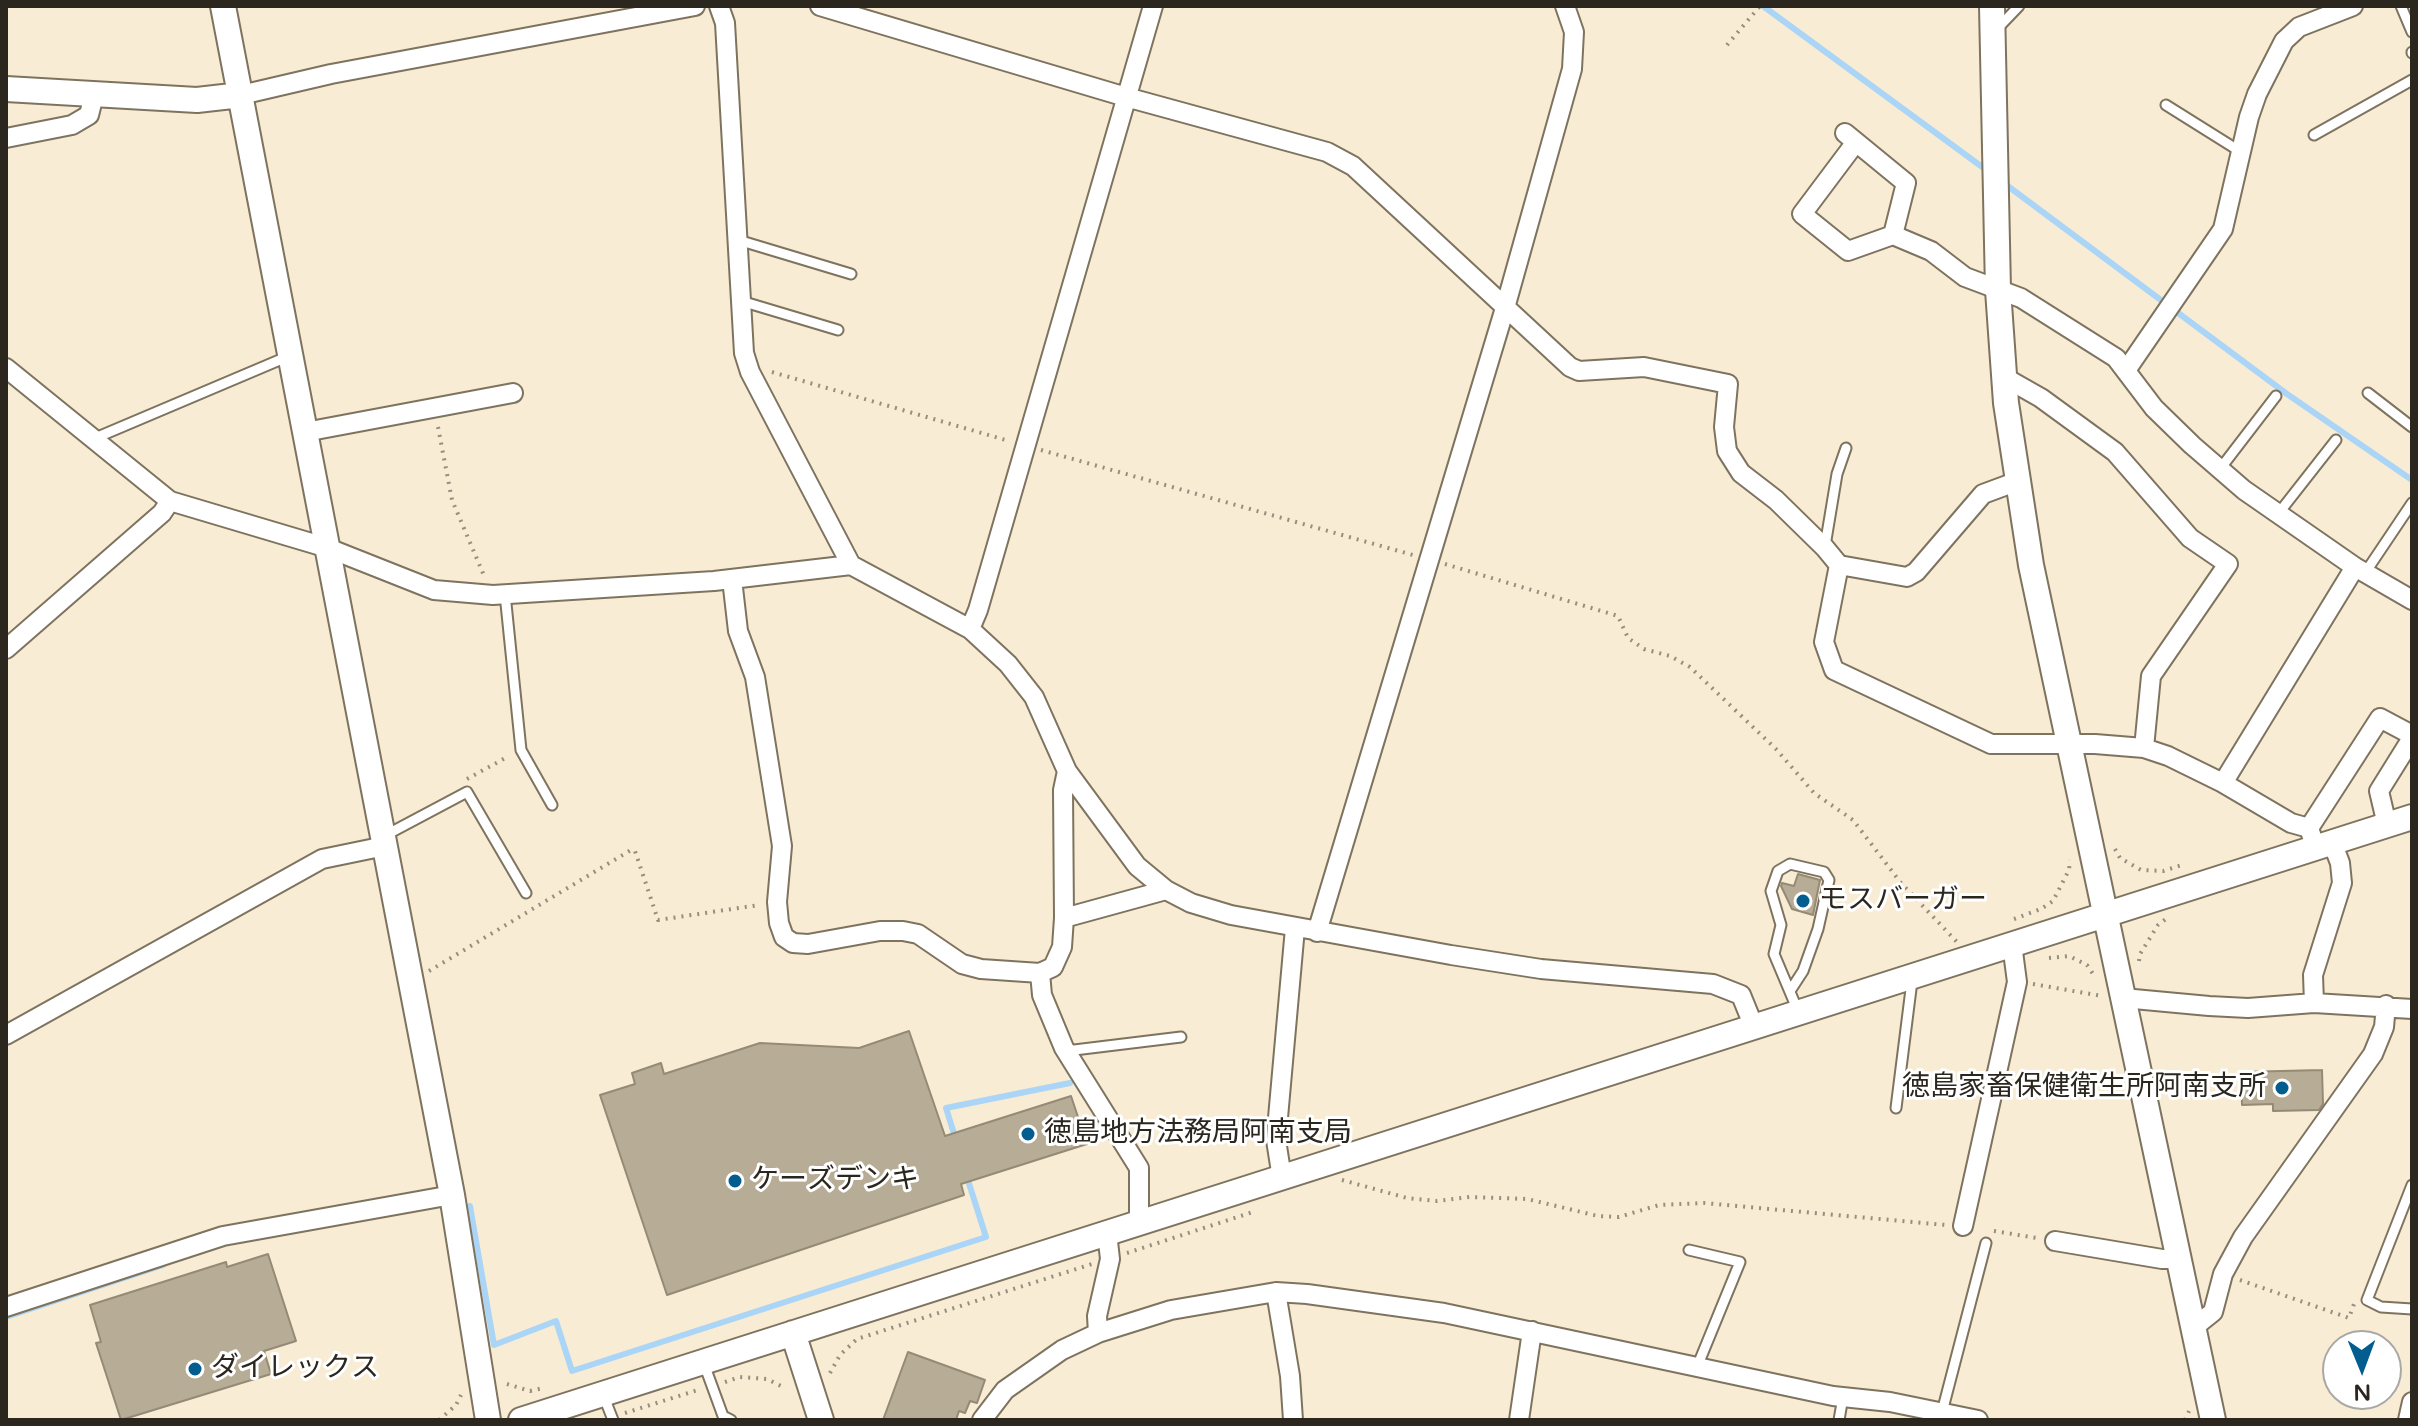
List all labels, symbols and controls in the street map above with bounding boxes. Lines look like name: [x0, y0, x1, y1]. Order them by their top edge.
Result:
place label: モスバーガー: [1819, 884, 1987, 918]
marker: モスバーガー: [1794, 892, 1812, 910]
place label: 徳島家畜保健衛生所阿南支所: [1902, 1071, 2266, 1105]
marker: 徳島家畜保健衛生所阿南支所: [2273, 1079, 2291, 1097]
place label: 徳島地方法務局阿南支局: [1044, 1117, 1352, 1151]
marker: 徳島地方法務局阿南支局: [1019, 1125, 1037, 1143]
place label: ケーズデンキ: [751, 1164, 919, 1198]
marker: ケーズデンキ: [726, 1172, 744, 1190]
north arrow: [2322, 1330, 2402, 1410]
place label: ダイレックス: [211, 1352, 379, 1386]
marker: ダイレックス: [186, 1360, 204, 1378]
text: N: [2353, 1379, 2371, 1405]

